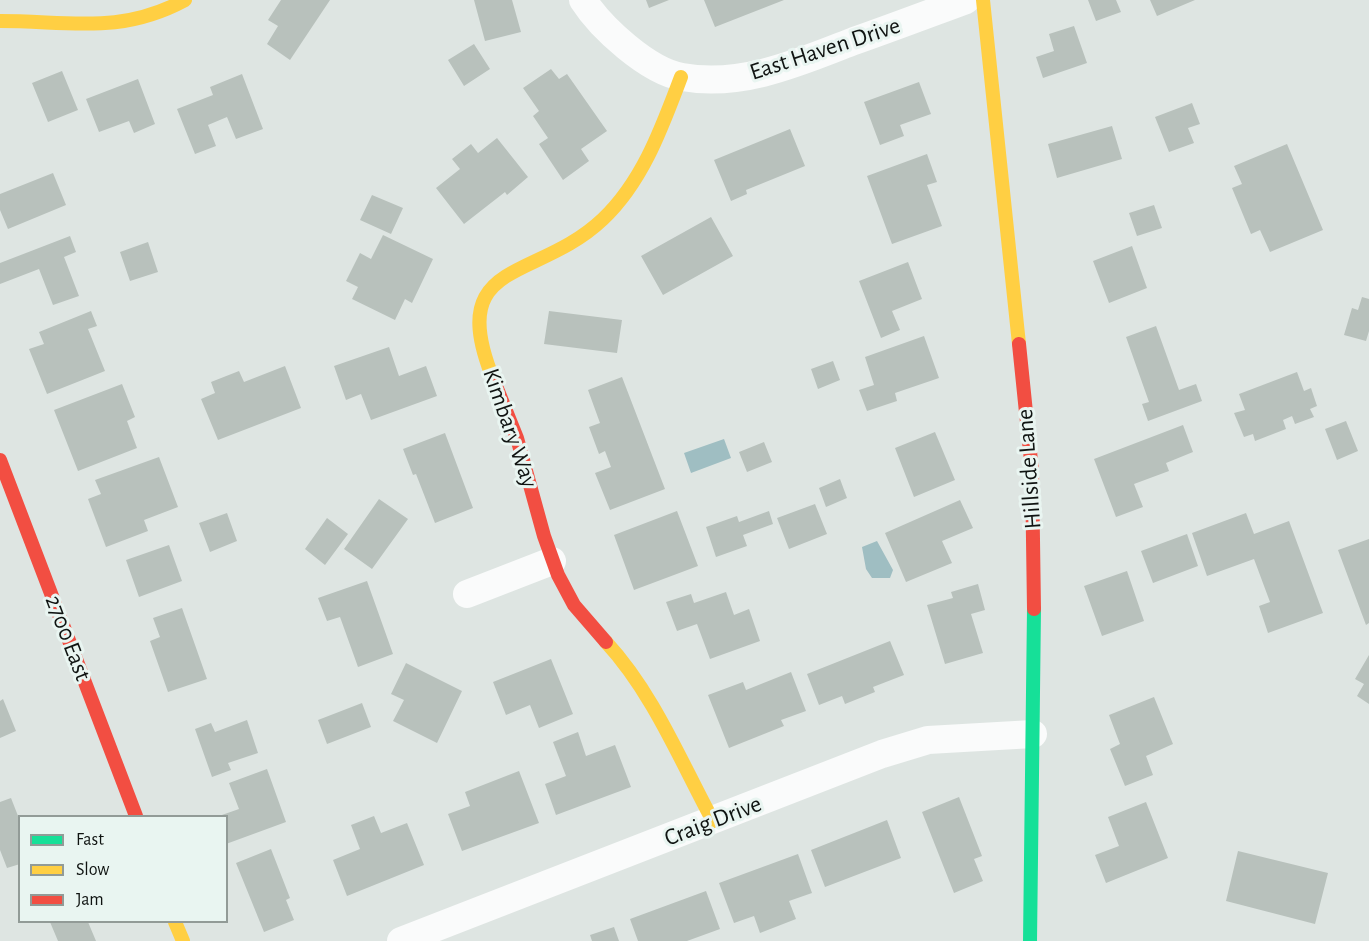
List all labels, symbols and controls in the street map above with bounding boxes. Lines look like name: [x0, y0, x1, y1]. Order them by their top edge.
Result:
street label: East Haven Drive: [746, 11, 904, 87]
street label: Kimbary Way: [476, 364, 544, 492]
street label: Hillside Lane: [1010, 408, 1048, 530]
street label: 2700 East: [39, 591, 97, 685]
street label: Craig Drive: [660, 789, 766, 853]
legend: [18, 815, 228, 923]
text: Fast: [76, 831, 104, 849]
text: Slow: [76, 861, 109, 879]
text: Jam: [76, 891, 104, 909]

